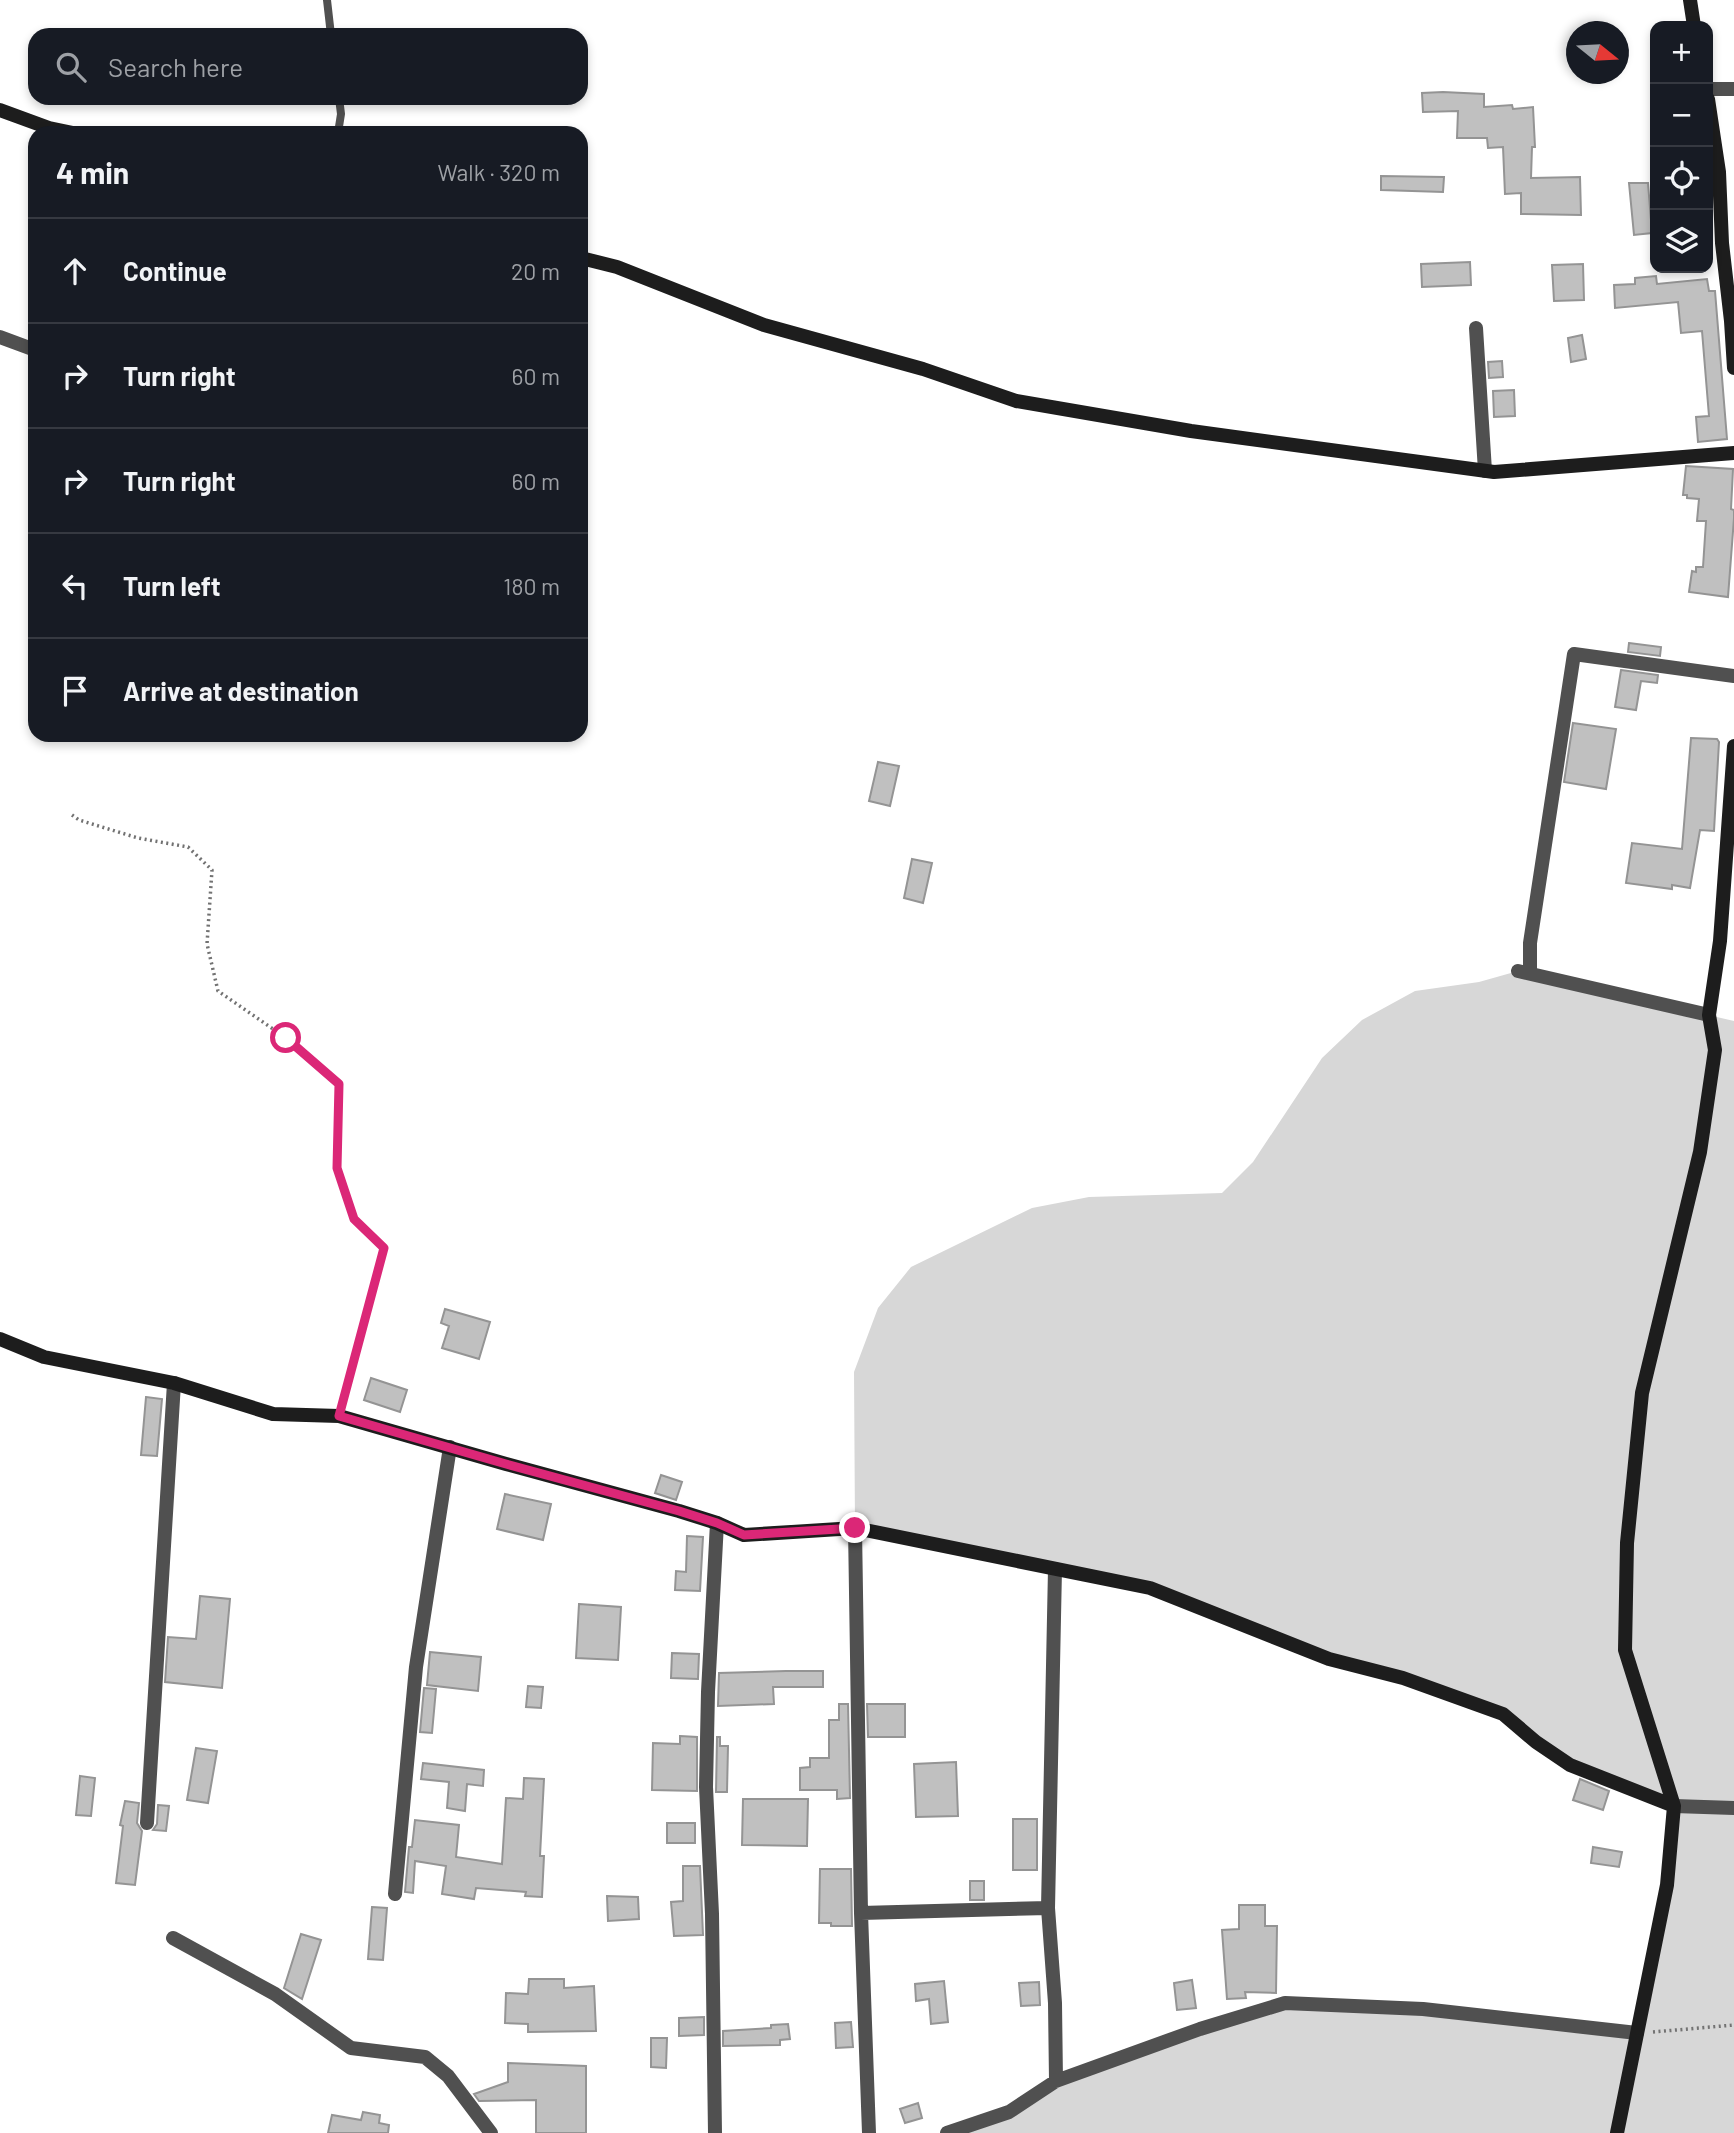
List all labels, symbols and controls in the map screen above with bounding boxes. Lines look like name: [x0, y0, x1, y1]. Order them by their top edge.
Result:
north arrow: [1566, 21, 1629, 84]
map controls: [1650, 21, 1713, 273]
button: +: [1650, 21, 1713, 84]
search box: [28, 28, 588, 105]
icon: search: [52, 48, 90, 86]
text: Search here: [108, 51, 243, 82]
button: −: [1650, 84, 1713, 147]
button: locate: [1650, 147, 1713, 210]
text: 4 min: [56, 154, 129, 190]
text: Walk · 320 m: [438, 158, 560, 186]
button: layers: [1650, 210, 1713, 273]
icon: ahead: [56, 252, 94, 290]
text: Continue: [123, 255, 227, 286]
text: 20 m: [511, 257, 560, 285]
icon: right: [56, 357, 94, 395]
text: Turn right: [123, 360, 236, 391]
text: 60 m: [512, 362, 560, 390]
icon: right: [56, 462, 94, 500]
text: Turn right: [123, 465, 236, 496]
text: 60 m: [512, 467, 560, 495]
icon: left: [56, 567, 94, 605]
text: Turn left: [123, 570, 221, 601]
text: 180 m: [503, 572, 560, 600]
icon: arrive: [56, 672, 94, 710]
text: Arrive at destination: [123, 675, 359, 706]
route start: [270, 1022, 301, 1053]
route end: [839, 1512, 870, 1543]

